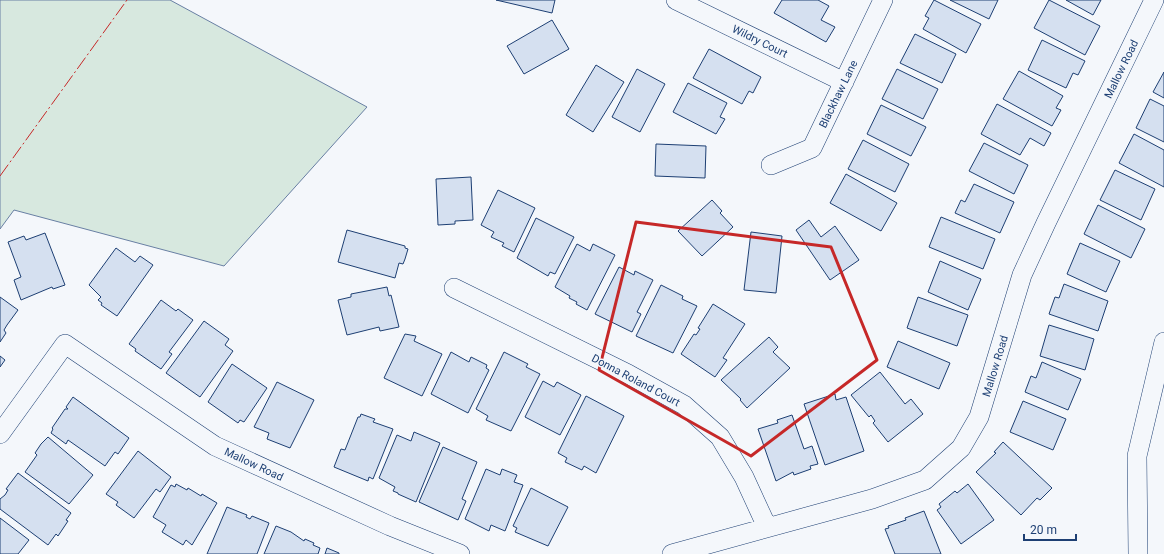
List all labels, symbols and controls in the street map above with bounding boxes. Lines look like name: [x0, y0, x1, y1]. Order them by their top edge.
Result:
street label: Wildry Court: [730, 22, 790, 61]
street label: Mallow Road: [1102, 38, 1141, 101]
street label: Blackhaw Lane: [816, 58, 861, 130]
street label: Mallow Road: [980, 334, 1011, 398]
street label: Donna Roland Court: [589, 352, 683, 409]
street label: Mallow Road: [222, 445, 285, 484]
scale bar: [1024, 516, 1076, 542]
text: 20 m: [1030, 523, 1057, 537]

